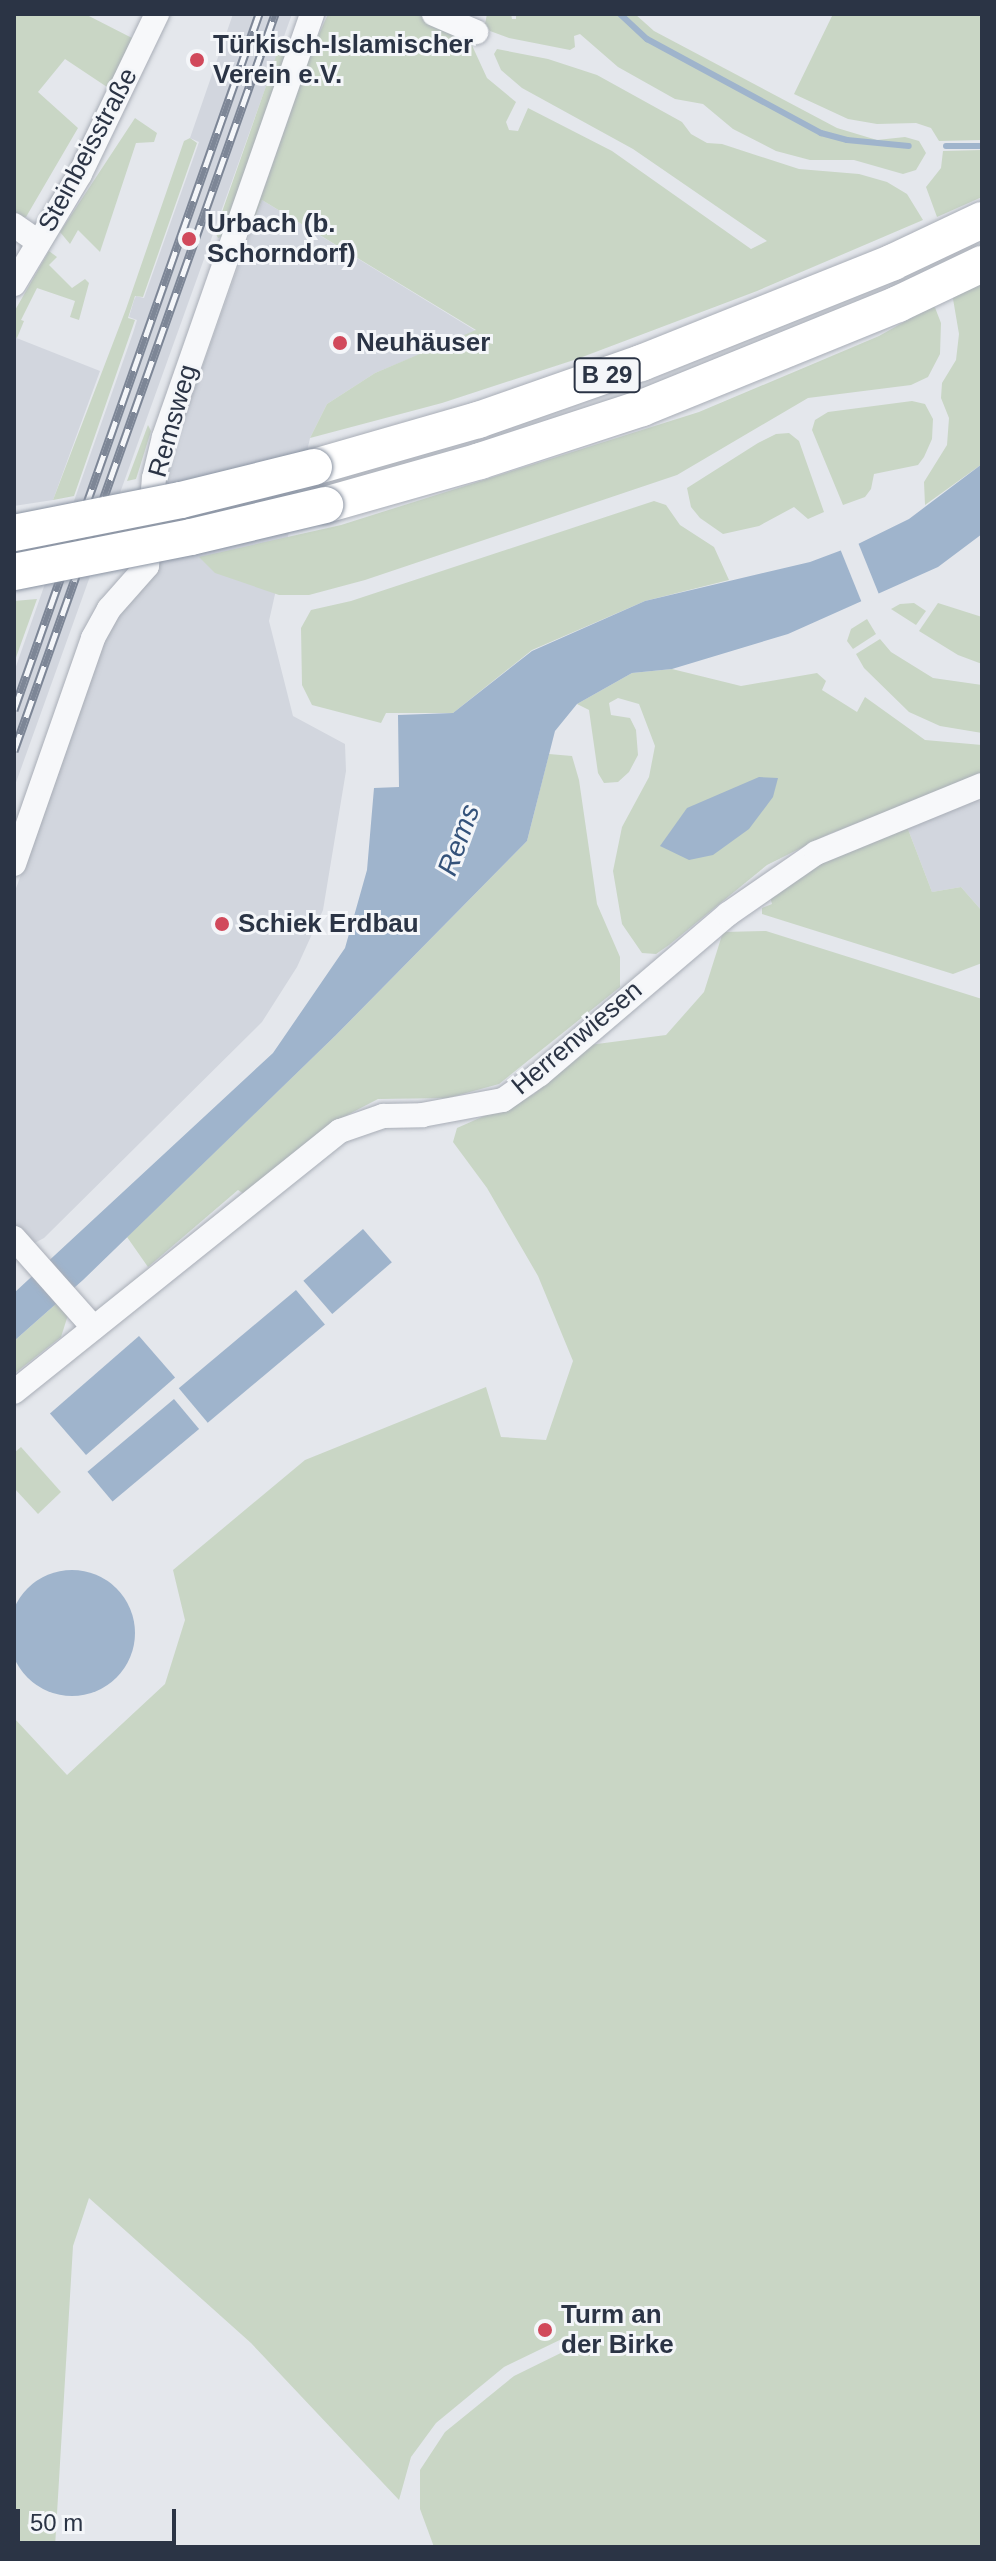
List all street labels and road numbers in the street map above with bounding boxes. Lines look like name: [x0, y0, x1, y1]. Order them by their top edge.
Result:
street label: Steinbeisstraße: [32, 63, 144, 237]
road number: B 29: [573, 355, 641, 395]
street label: Remsweg: [142, 361, 204, 481]
street label: Herrenwiesen: [506, 974, 648, 1102]

